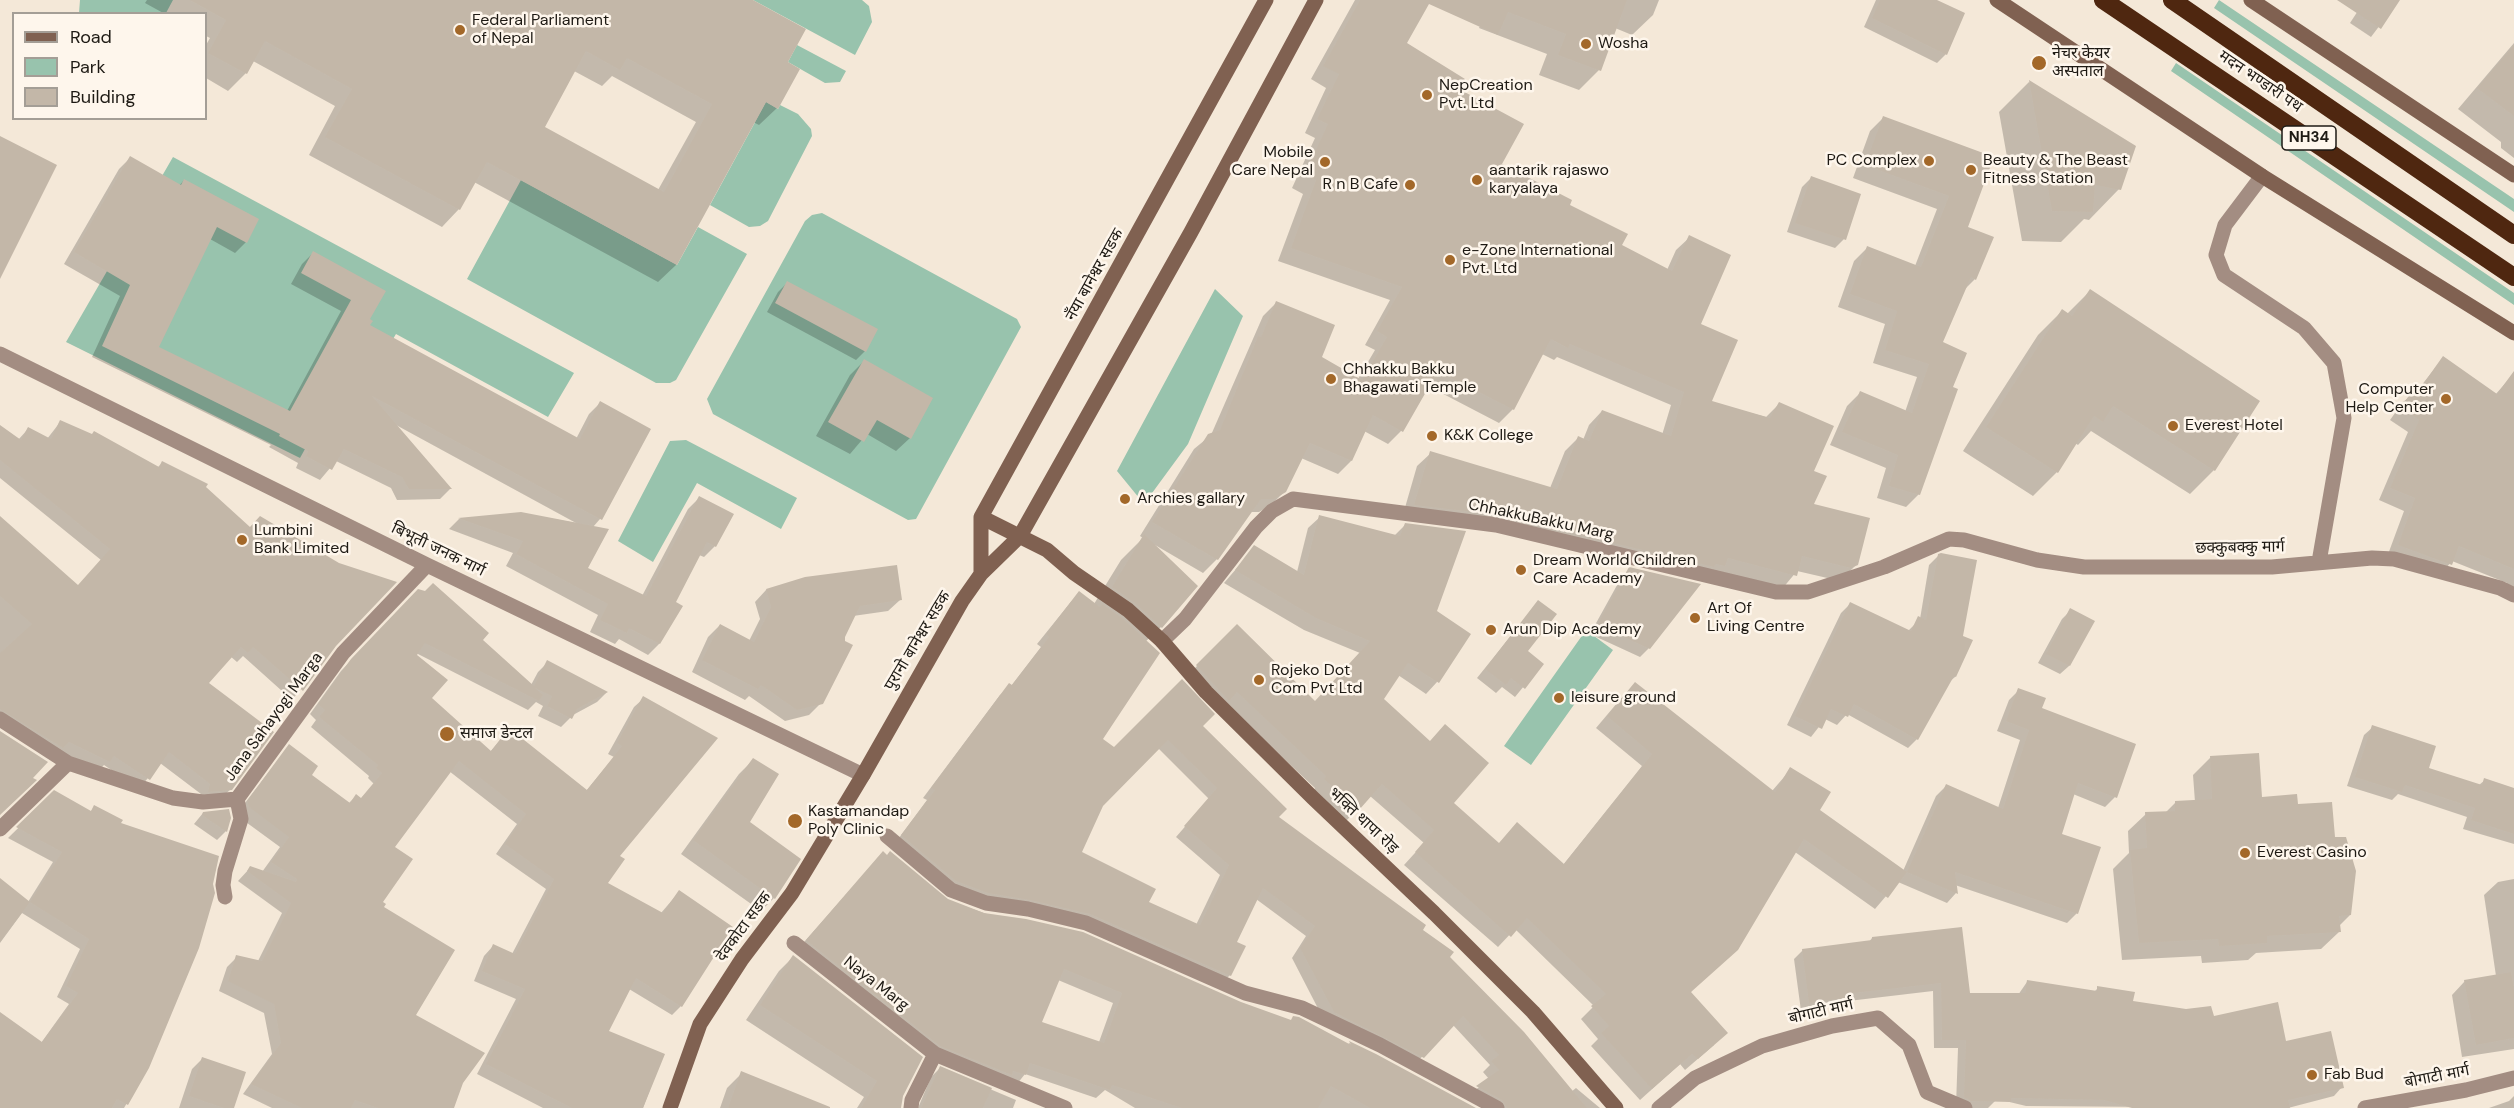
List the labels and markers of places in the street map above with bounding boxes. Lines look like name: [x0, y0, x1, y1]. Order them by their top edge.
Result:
place label: Federal Parliament of Nepal: [472, 11, 609, 49]
marker: Federal Parliament of Nepal: [453, 23, 467, 37]
place label: Wosha: [1598, 34, 1648, 54]
marker: Wosha: [1579, 37, 1593, 51]
place label: नेचर केयर अस्पताल: [2052, 44, 2110, 82]
marker: नेचर केयर अस्पताल: [2030, 54, 2048, 72]
place label: NepCreation Pvt. Ltd: [1439, 76, 1533, 114]
marker: NepCreation Pvt. Ltd: [1420, 88, 1434, 102]
place label: Mobile Care Nepal: [1231, 143, 1313, 181]
place label: PC Complex: [1827, 151, 1917, 171]
place label: Beauty & The Beast Fitness Station: [1983, 151, 2128, 189]
marker: PC Complex: [1922, 154, 1936, 168]
marker: Mobile Care Nepal: [1318, 155, 1332, 169]
place label: aantarik rajaswo karyalaya: [1489, 161, 1609, 199]
marker: Beauty & The Beast Fitness Station: [1964, 163, 1978, 177]
marker: aantarik rajaswo karyalaya: [1470, 173, 1484, 187]
place label: R n B Cafe: [1323, 175, 1398, 195]
marker: R n B Cafe: [1403, 178, 1417, 192]
place label: e-Zone International Pvt. Ltd: [1462, 241, 1613, 279]
marker: e-Zone International Pvt. Ltd: [1443, 253, 1457, 267]
place label: Chhakku Bakku Bhagawati Temple: [1343, 360, 1476, 398]
marker: Chhakku Bakku Bhagawati Temple: [1324, 372, 1338, 386]
place label: Computer Help Center: [2345, 380, 2434, 418]
marker: Computer Help Center: [2439, 392, 2453, 406]
place label: Everest Hotel: [2185, 416, 2283, 436]
marker: Everest Hotel: [2166, 419, 2180, 433]
place label: K&K College: [1444, 426, 1533, 446]
marker: K&K College: [1425, 429, 1439, 443]
place label: Archies gallary: [1137, 489, 1245, 509]
marker: Archies gallary: [1118, 492, 1132, 506]
place label: Lumbini Bank Limited: [254, 521, 349, 559]
marker: Lumbini Bank Limited: [235, 533, 249, 547]
place label: Dream World Children Care Academy: [1533, 551, 1696, 589]
marker: Dream World Children Care Academy: [1514, 563, 1528, 577]
place label: Art Of Living Centre: [1707, 599, 1805, 637]
marker: Art Of Living Centre: [1688, 611, 1702, 625]
place label: Arun Dip Academy: [1503, 620, 1641, 640]
marker: Arun Dip Academy: [1484, 623, 1498, 637]
place label: Rojeko Dot Com Pvt Ltd: [1271, 661, 1362, 699]
marker: Rojeko Dot Com Pvt Ltd: [1252, 673, 1266, 687]
place label: leisure ground: [1571, 688, 1676, 708]
marker: leisure ground: [1552, 691, 1566, 705]
place label: समाज डेन्टल: [460, 724, 533, 744]
marker: समाज डेन्टल: [438, 725, 456, 743]
place label: Kastamandap Poly Clinic: [808, 802, 909, 840]
marker: Kastamandap Poly Clinic: [786, 812, 804, 830]
place label: Everest Casino: [2257, 843, 2367, 863]
marker: Everest Casino: [2238, 846, 2252, 860]
place label: Fab Bud: [2324, 1065, 2384, 1085]
marker: Fab Bud: [2305, 1068, 2319, 1082]

